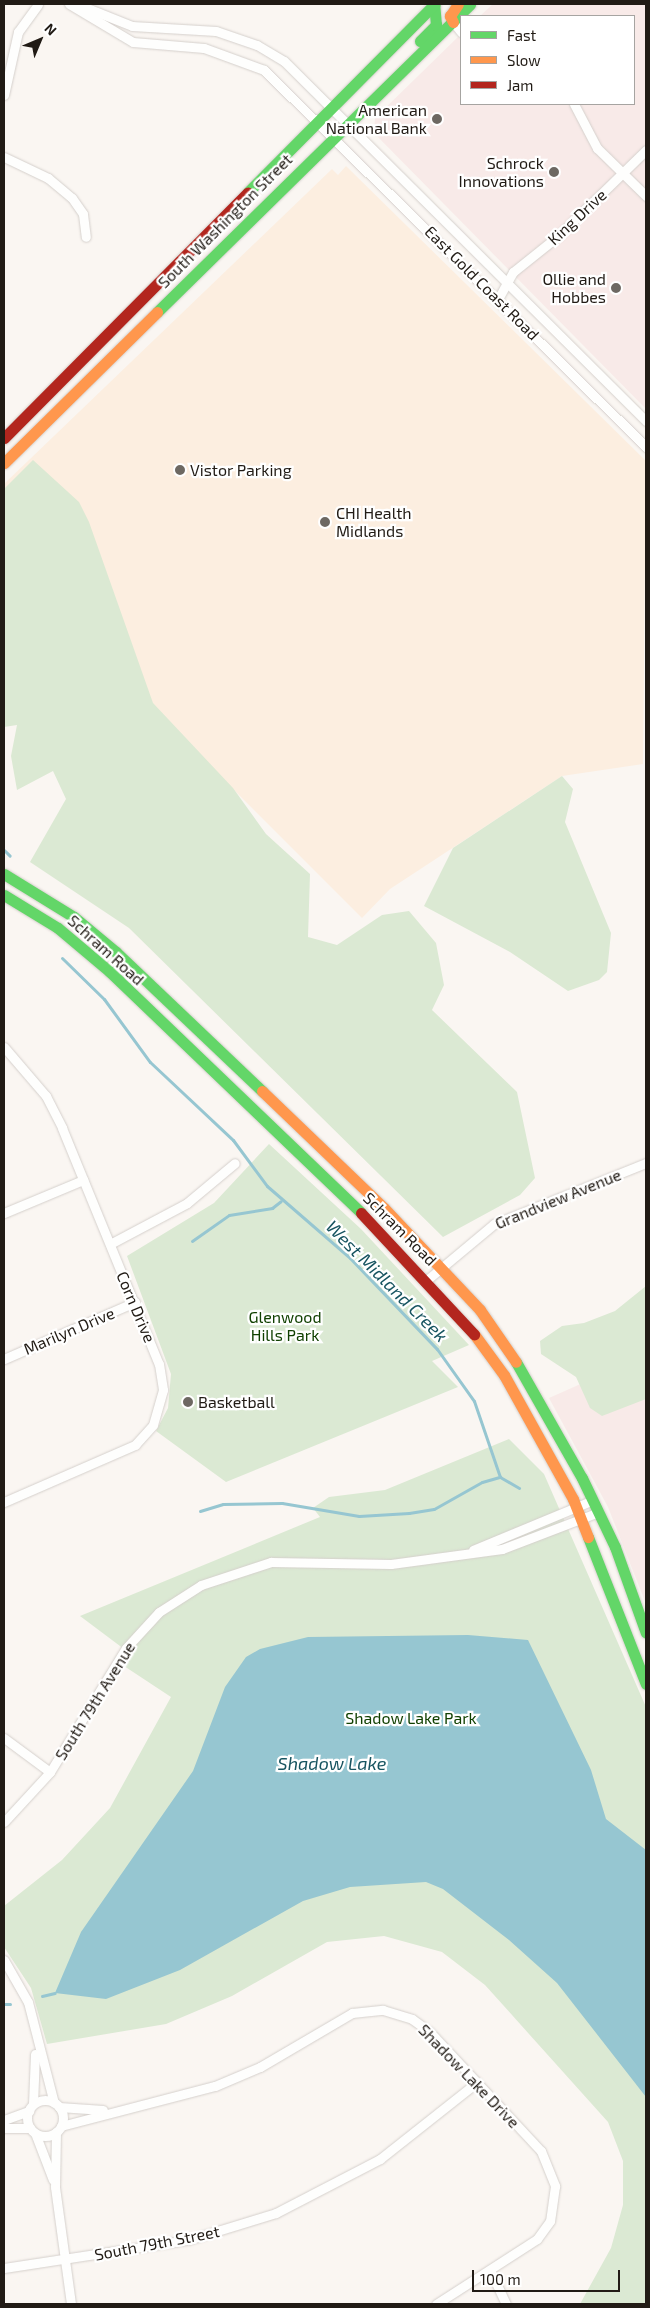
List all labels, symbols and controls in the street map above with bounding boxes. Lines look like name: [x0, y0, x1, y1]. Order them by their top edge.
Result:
north arrow: [15, 15, 65, 65]
legend: [460, 15, 635, 105]
text: N: [41, 19, 61, 39]
text: Fast: [507, 26, 536, 44]
text: Slow: [507, 51, 541, 69]
text: Jam: [507, 76, 533, 94]
place label: American National Bank: [325, 100, 427, 138]
marker: American National Bank: [431, 113, 443, 125]
street label: South Washington Street: [154, 150, 296, 292]
place label: Schrock Innovations: [458, 153, 544, 191]
marker: Schrock Innovations: [548, 166, 560, 178]
street label: King Drive: [544, 185, 610, 249]
street label: East Gold Coast Road: [421, 222, 543, 344]
place label: Ollie and Hobbes: [542, 269, 606, 307]
marker: Ollie and Hobbes: [610, 282, 622, 294]
place label: Vistor Parking: [190, 460, 292, 480]
marker: Vistor Parking: [174, 464, 186, 476]
place label: CHI Health Midlands: [336, 503, 412, 541]
marker: CHI Health Midlands: [318, 515, 332, 529]
street label: Schram Road: [64, 911, 148, 989]
street label: Grandview Avenue: [492, 1165, 624, 1233]
street label: Schram Road: [359, 1188, 441, 1270]
water label: West Midland Creek: [322, 1216, 452, 1346]
street label: Corn Drive: [112, 1269, 160, 1345]
street label: Marilyn Drive: [21, 1303, 117, 1359]
park label: Glenwood Hills Park: [248, 1307, 322, 1345]
place label: Basketball: [198, 1392, 275, 1412]
marker: Basketball: [182, 1396, 194, 1408]
street label: South 79th Avenue: [51, 1638, 139, 1764]
park label: Shadow Lake Park: [345, 1708, 477, 1728]
water label: Shadow Lake: [278, 1752, 386, 1774]
street label: Shadow Lake Drive: [414, 2020, 524, 2132]
street label: South 79th Street: [93, 2221, 221, 2265]
scale bar: [475, 2260, 622, 2292]
text: 100 m: [480, 2270, 521, 2288]

